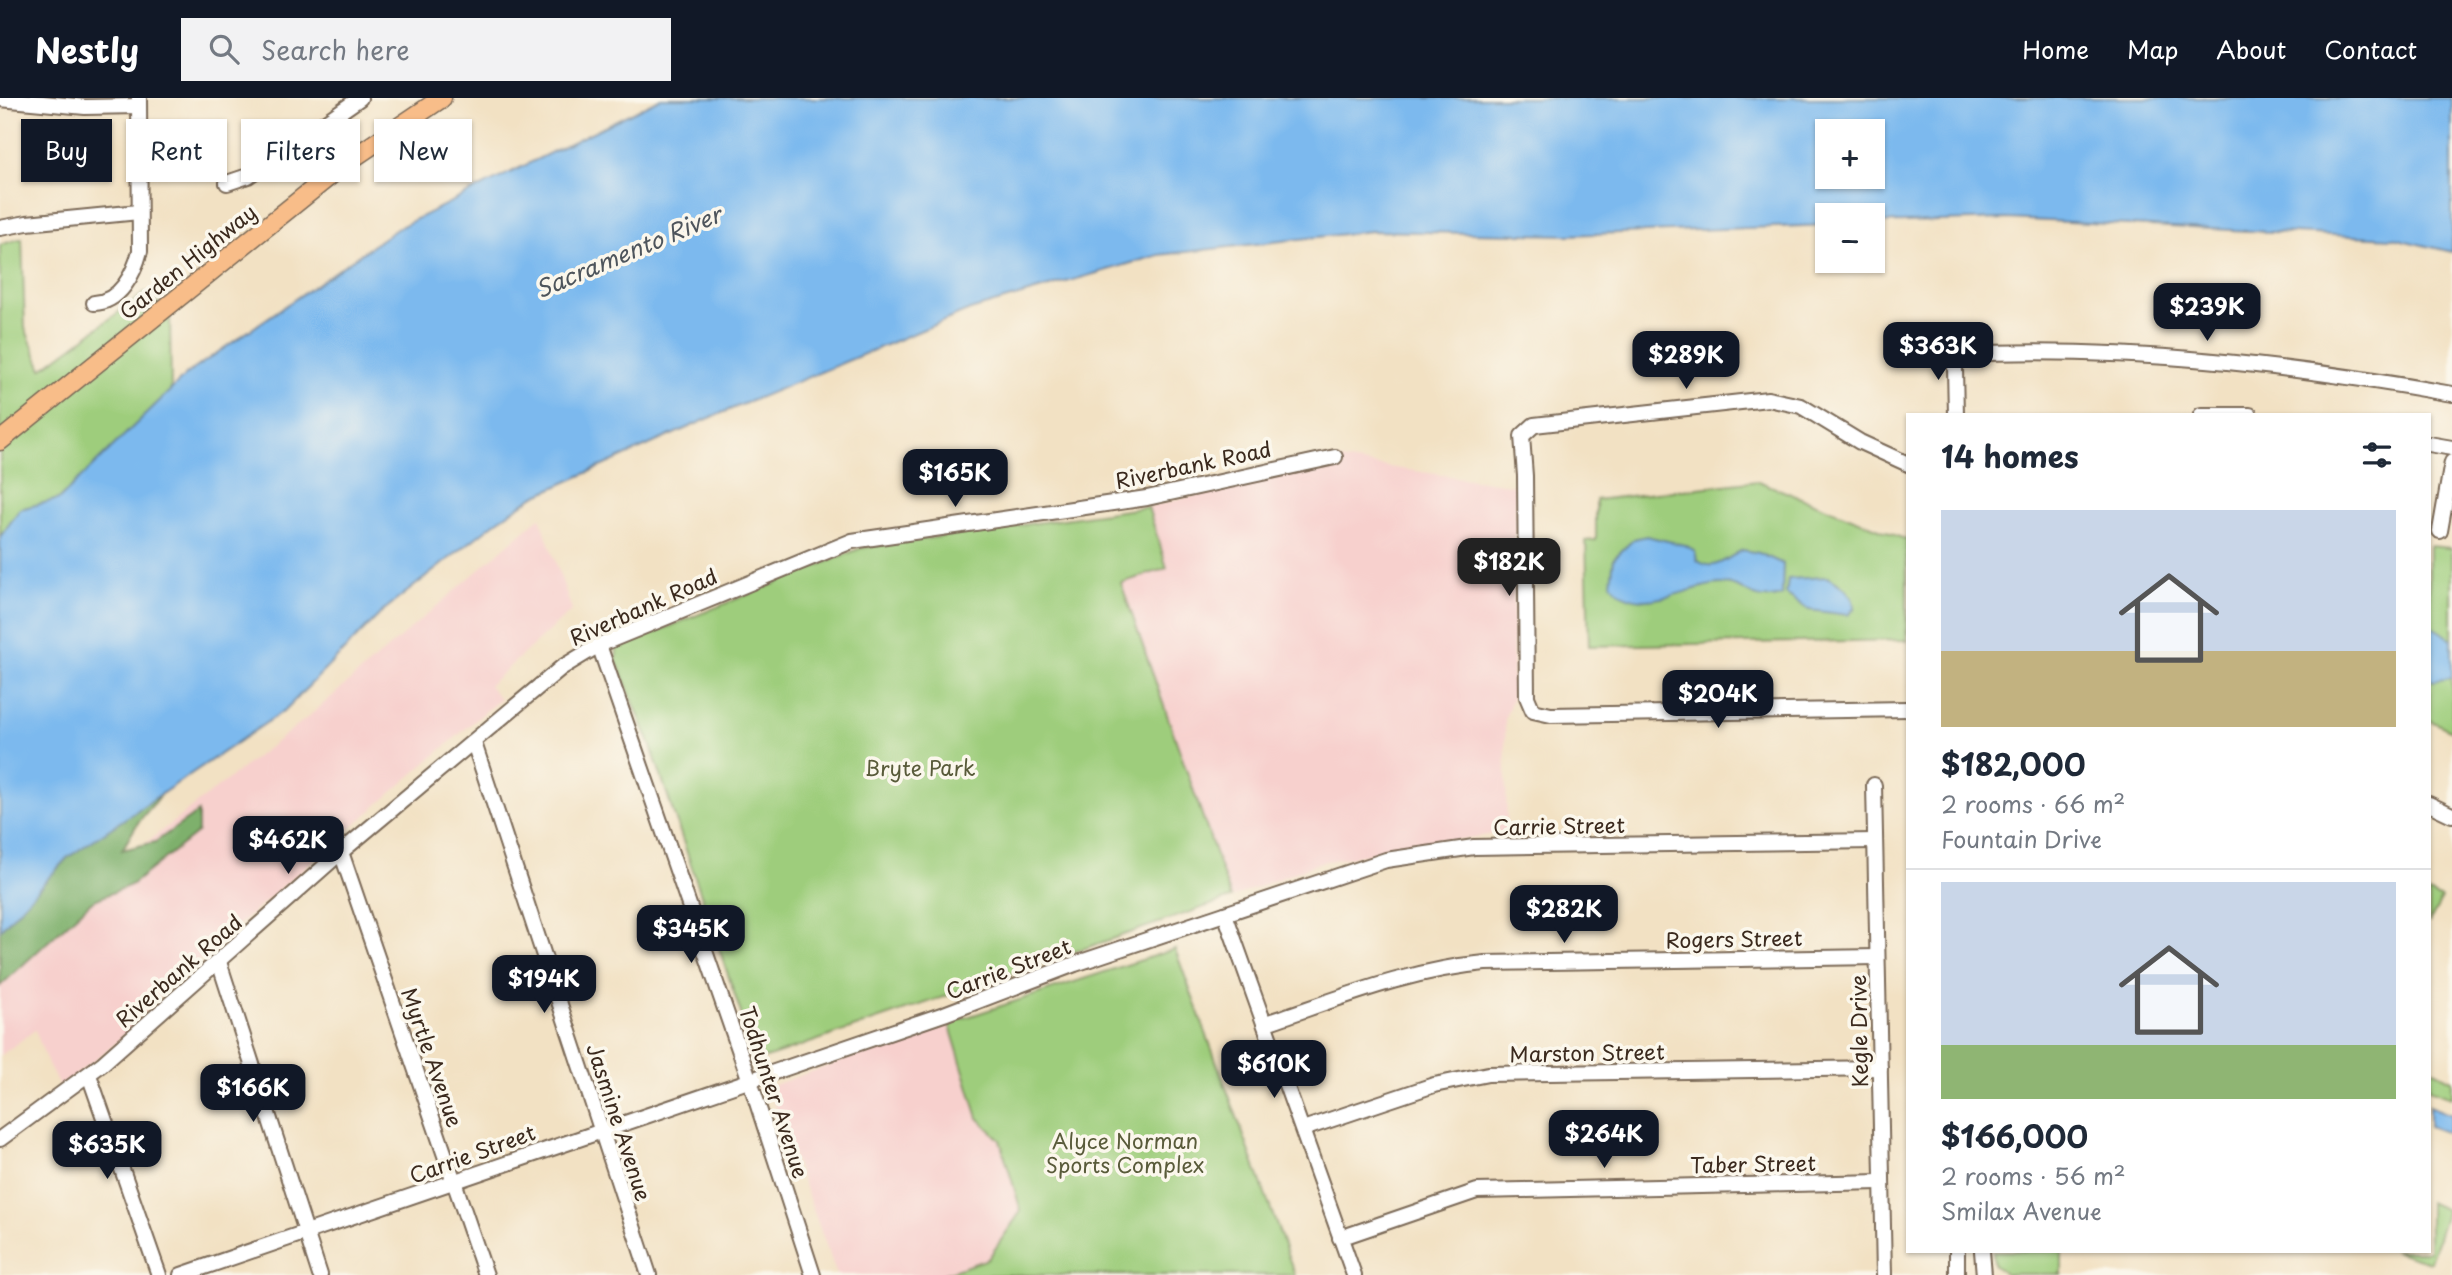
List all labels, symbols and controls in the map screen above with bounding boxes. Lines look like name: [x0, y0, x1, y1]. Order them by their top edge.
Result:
search box: [181, 18, 671, 81]
text: Nestly: [35, 24, 139, 74]
icon: search: [205, 30, 243, 68]
text: Search here: [261, 30, 410, 69]
text: Home: [2022, 31, 2089, 67]
text: Map: [2127, 31, 2178, 67]
text: About: [2216, 31, 2286, 67]
text: Contact: [2324, 31, 2417, 67]
chip: Buy: [21, 119, 112, 182]
chip: Rent: [126, 119, 227, 182]
chip: Filters: [241, 119, 360, 182]
chip: New: [374, 119, 472, 182]
map controls: [1815, 119, 1885, 273]
button: +: [1815, 119, 1885, 189]
water label: Sacramento River: [530, 195, 729, 306]
street label: Garden Highway: [111, 196, 263, 326]
button: −: [1815, 203, 1885, 273]
pin: $239K: [2158, 284, 2256, 343]
text: $239K: [2169, 288, 2245, 323]
pin: $363K: [1889, 322, 1987, 382]
text: $363K: [1899, 327, 1977, 362]
pin: $289K: [1637, 331, 1735, 391]
text: $289K: [1648, 336, 1724, 371]
street label: Riverbank Road: [1112, 432, 1274, 496]
text: 14 homes: [1941, 433, 2079, 478]
icon: filters: [2358, 436, 2396, 474]
pin: $165K: [906, 450, 1004, 509]
text: $165K: [919, 454, 991, 489]
pin: $182K: [1460, 538, 1558, 598]
text: $182K: [1473, 543, 1545, 578]
icon: home: [2106, 555, 2232, 681]
street label: Riverbank Road: [564, 559, 722, 653]
pin: $204K: [1669, 670, 1767, 730]
text: $204K: [1678, 675, 1758, 710]
text: $182,000: [1941, 741, 2086, 786]
park label: Bryte Park: [864, 751, 976, 783]
text: 2 rooms · 66 m²: [1941, 786, 2125, 821]
street label: Carrie Street: [1493, 808, 1625, 842]
pin: $462K: [239, 816, 337, 876]
text: $462K: [249, 821, 327, 856]
text: Fountain Drive: [1941, 821, 2102, 856]
pin: $282K: [1515, 886, 1613, 945]
text: $282K: [1526, 890, 1602, 925]
street label: Riverbank Road: [108, 906, 248, 1034]
pin: $345K: [642, 906, 740, 965]
text: $345K: [653, 910, 729, 945]
street label: Rogers Street: [1665, 921, 1803, 955]
icon: home: [2106, 927, 2232, 1053]
street label: Carrie Street: [941, 929, 1075, 1007]
pin: $194K: [495, 956, 593, 1015]
text: $194K: [508, 960, 580, 995]
street label: Kegle Drive: [1841, 974, 1875, 1088]
street label: Myrtle Avenue: [394, 983, 472, 1131]
street label: Todhunter Avenue: [732, 1002, 818, 1182]
street label: Marston Street: [1509, 1035, 1665, 1069]
street label: Jasmine Avenue: [579, 1039, 661, 1205]
pin: $610K: [1225, 1040, 1323, 1100]
text: $610K: [1237, 1045, 1311, 1080]
pin: $166K: [204, 1065, 302, 1124]
text: $166K: [216, 1069, 290, 1104]
pin: $264K: [1555, 1110, 1653, 1170]
text: $166,000: [1941, 1113, 2088, 1158]
street label: Carrie Street: [405, 1115, 539, 1191]
text: $264K: [1565, 1115, 1643, 1150]
pin: $635K: [58, 1122, 156, 1181]
park label: Alyce Norman Sports Complex: [1046, 1124, 1204, 1180]
text: $635K: [68, 1126, 146, 1161]
street label: Taber Street: [1690, 1146, 1816, 1180]
text: 2 rooms · 56 m²: [1941, 1158, 2126, 1193]
text: Smilax Avenue: [1941, 1193, 2102, 1228]

